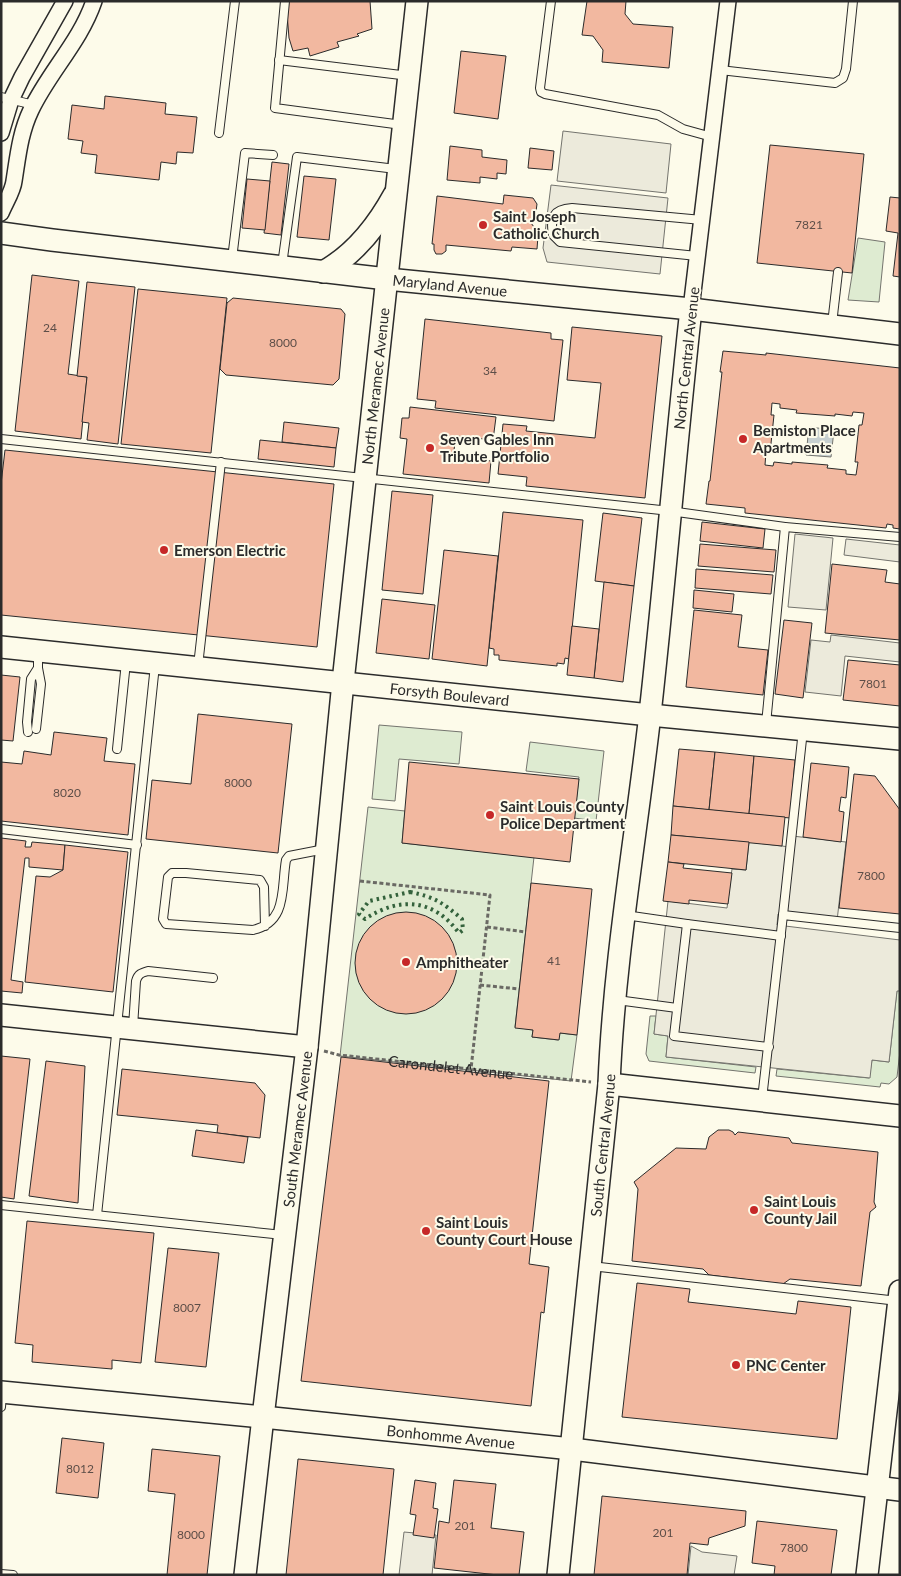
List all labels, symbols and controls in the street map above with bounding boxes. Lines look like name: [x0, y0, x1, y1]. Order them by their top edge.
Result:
place label: Saint Joseph Catholic Church: [493, 207, 599, 242]
house number: 7821: [795, 217, 823, 232]
marker: Saint Joseph Catholic Church: [477, 219, 489, 231]
street label: Maryland Avenue: [392, 271, 508, 300]
street label: North Central Avenue: [670, 286, 702, 430]
street label: North Meramec Avenue: [358, 307, 393, 466]
house number: 24: [43, 320, 57, 335]
house number: 8000: [269, 335, 297, 350]
house number: 34: [483, 363, 497, 378]
place label: Bemiston Place Apartments: [752, 421, 856, 456]
place label: Seven Gables Inn Tribute Portfolio: [440, 430, 554, 465]
marker: Bemiston Place Apartments: [737, 433, 749, 445]
marker: Seven Gables Inn Tribute Portfolio: [424, 442, 436, 454]
place label: Emerson Electric: [174, 541, 286, 559]
marker: Emerson Electric: [158, 544, 170, 556]
house number: 7801: [859, 676, 887, 691]
street label: Forsyth Boulevard: [389, 679, 510, 709]
house number: 8000: [224, 775, 252, 790]
house number: 8020: [53, 785, 81, 800]
place label: Saint Louis County Police Department: [500, 797, 625, 832]
marker: Saint Louis County Police Department: [484, 809, 496, 821]
house number: 7800: [857, 868, 885, 883]
place label: Amphitheater: [415, 953, 509, 971]
house number: 41: [547, 953, 561, 968]
marker: Amphitheater: [400, 956, 412, 968]
street label: South Meramec Avenue: [279, 1050, 315, 1208]
street label: Carondelet Avenue: [387, 1051, 514, 1083]
street label: South Central Avenue: [586, 1073, 618, 1218]
place label: Saint Louis County Jail: [764, 1192, 837, 1227]
marker: Saint Louis County Jail: [748, 1204, 760, 1216]
place label: Saint Louis County Court House: [436, 1213, 573, 1248]
marker: Saint Louis County Court House: [420, 1225, 432, 1237]
house number: 8007: [173, 1300, 201, 1315]
place label: PNC Center: [746, 1356, 826, 1374]
marker: PNC Center: [730, 1359, 742, 1371]
street label: Bonhomme Avenue: [386, 1421, 516, 1452]
house number: 8012: [66, 1461, 94, 1476]
house number: 201: [455, 1518, 475, 1533]
house number: 201: [653, 1525, 673, 1540]
house number: 8000: [177, 1527, 205, 1542]
house number: 7800: [780, 1540, 808, 1555]

